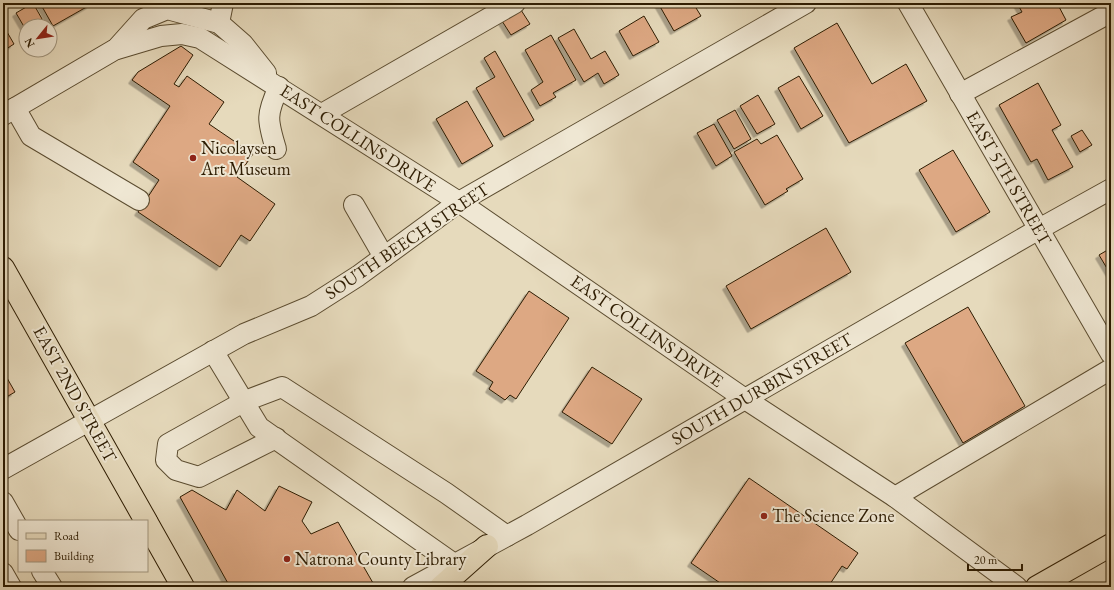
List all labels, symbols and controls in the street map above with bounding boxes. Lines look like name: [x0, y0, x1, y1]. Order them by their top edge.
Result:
north arrow: [18, 18, 58, 58]
text: N: [21, 36, 38, 50]
street label: EAST COLLINS DRIVE: [276, 79, 441, 197]
street label: EAST 5TH STREET: [962, 107, 1058, 250]
place label: Nicolaysen Art Museum: [200, 136, 291, 180]
marker: Nicolaysen Art Museum: [188, 153, 198, 163]
street label: SOUTH BEECH STREET: [320, 177, 494, 304]
street label: EAST COLLINS DRIVE: [566, 269, 728, 392]
street label: EAST 2ND STREET: [28, 322, 123, 467]
street label: SOUTH DURBIN STREET: [667, 327, 857, 450]
place label: The Science Zone: [772, 504, 894, 527]
marker: The Science Zone: [759, 511, 769, 521]
legend: [18, 520, 148, 572]
text: Road: [54, 528, 80, 544]
scale bar: [968, 546, 1022, 572]
place label: Natrona County Library: [295, 547, 467, 570]
text: Building: [54, 548, 95, 564]
text: 20 m: [974, 552, 998, 568]
marker: Natrona County Library: [282, 554, 292, 564]

